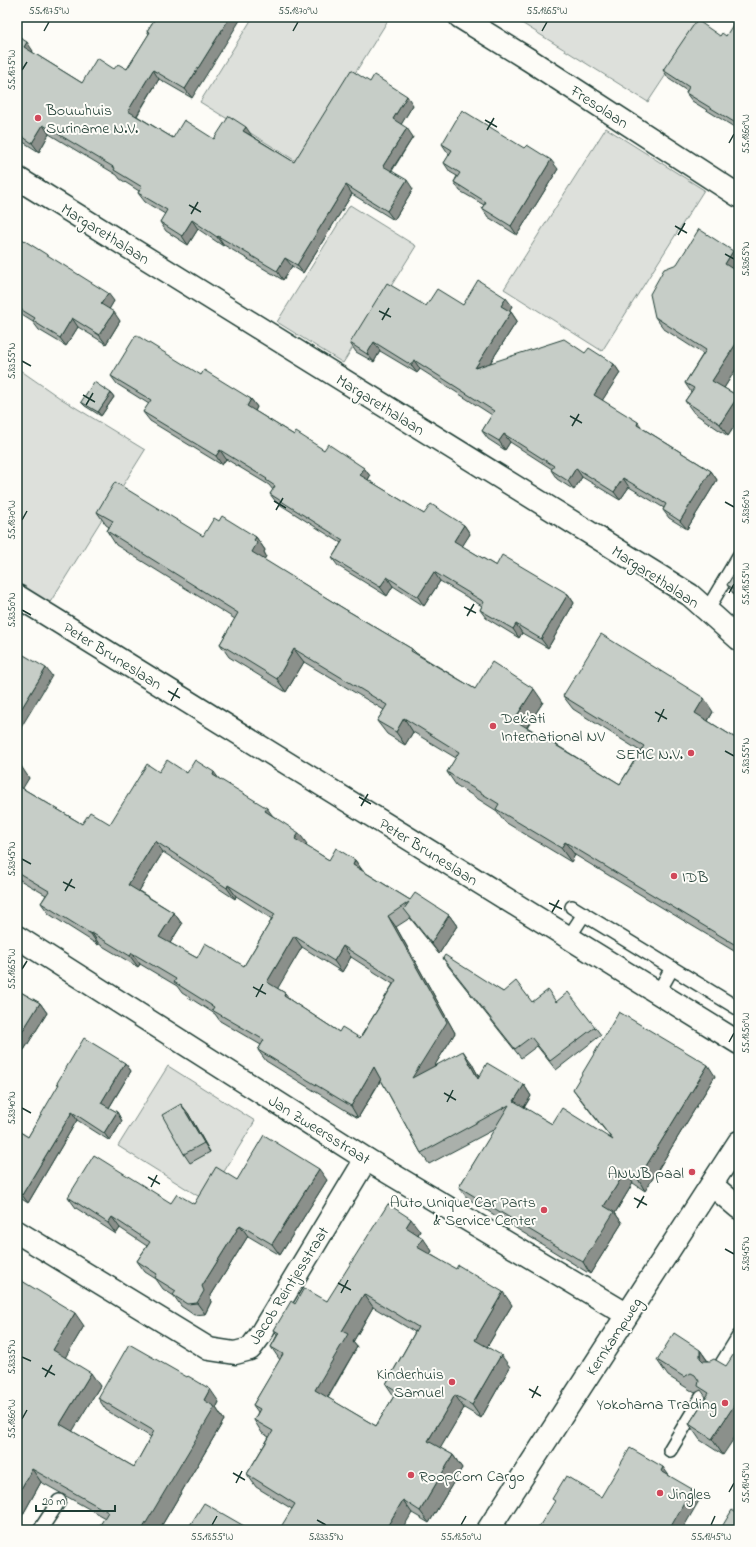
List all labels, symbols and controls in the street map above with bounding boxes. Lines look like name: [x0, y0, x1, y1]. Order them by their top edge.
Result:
text: 55.1875°W: [29, 4, 70, 19]
text: 55.1870°W: [278, 4, 318, 19]
text: 55.1865°W: [527, 4, 568, 19]
text: 55.1875°W: [5, 49, 20, 90]
street label: Fresolaan: [564, 79, 633, 136]
place label: Bouwhuis Suriname N.V.: [45, 99, 138, 141]
marker: Bouwhuis Suriname N.V.: [33, 113, 43, 123]
text: 55.1860°W: [739, 114, 754, 154]
street label: Margarethalaan: [56, 198, 154, 272]
text: 5.8365°N: [739, 241, 754, 277]
text: 5.8355°N: [5, 342, 20, 379]
street label: Margarethalaan: [331, 369, 429, 443]
text: 5.8360°N: [739, 490, 754, 524]
text: 55.1870°W: [5, 500, 20, 540]
street label: Margarethalaan: [606, 540, 704, 615]
text: 55.1855°W: [739, 563, 754, 605]
text: 5.8350°N: [5, 592, 20, 628]
street label: Peter Bruneslaan: [58, 617, 166, 697]
place label: Dek'ati International NV: [500, 707, 605, 749]
marker: Dek'ati International NV: [488, 721, 498, 731]
text: 5.8355°N: [739, 737, 754, 774]
place label: SEMC N.V.: [616, 743, 683, 767]
marker: SEMC N.V.: [686, 748, 696, 758]
street label: Peter Bruneslaan: [374, 813, 482, 893]
text: 5.8345°N: [5, 841, 20, 876]
place label: IDB: [682, 866, 709, 890]
marker: IDB: [669, 871, 679, 881]
text: 55.1865°W: [5, 948, 20, 989]
text: 55.1850°W: [739, 1012, 754, 1053]
street label: Jan Zweersstraat: [263, 1090, 375, 1172]
text: 5.8340°N: [5, 1091, 20, 1125]
place label: ANWB paal: [608, 1162, 684, 1186]
marker: ANWB paal: [687, 1167, 697, 1177]
place label: Auto Unique Car Parts & Service Center: [390, 1191, 536, 1233]
marker: Auto Unique Car Parts & Service Center: [539, 1205, 549, 1215]
street label: Jacob Reintjesstraat: [244, 1222, 336, 1350]
text: 5.8345°N: [739, 1236, 754, 1271]
street label: Kernkampweg: [580, 1293, 649, 1381]
text: 5.8335°N: [5, 1339, 20, 1374]
place label: Kinderhuis Samuel: [377, 1363, 444, 1405]
marker: Kinderhuis Samuel: [447, 1377, 457, 1387]
place label: Yokohama Trading: [596, 1393, 717, 1417]
marker: Yokohama Trading: [720, 1398, 730, 1408]
text: 55.1860°W: [5, 1399, 20, 1439]
text: 55.1845°W: [739, 1462, 754, 1503]
place label: RoopCom Cargo: [419, 1465, 525, 1489]
marker: RoopCom Cargo: [406, 1470, 416, 1480]
place label: Jingles: [668, 1483, 711, 1507]
scale bar: [36, 1487, 115, 1513]
marker: Jingles: [655, 1488, 665, 1498]
text: 20 m: [42, 1493, 65, 1511]
text: 55.1855°W: [191, 1530, 233, 1545]
text: 5.8335°N: [309, 1530, 344, 1545]
text: 55.1850°W: [441, 1530, 482, 1545]
text: 55.1845°W: [691, 1530, 732, 1545]

